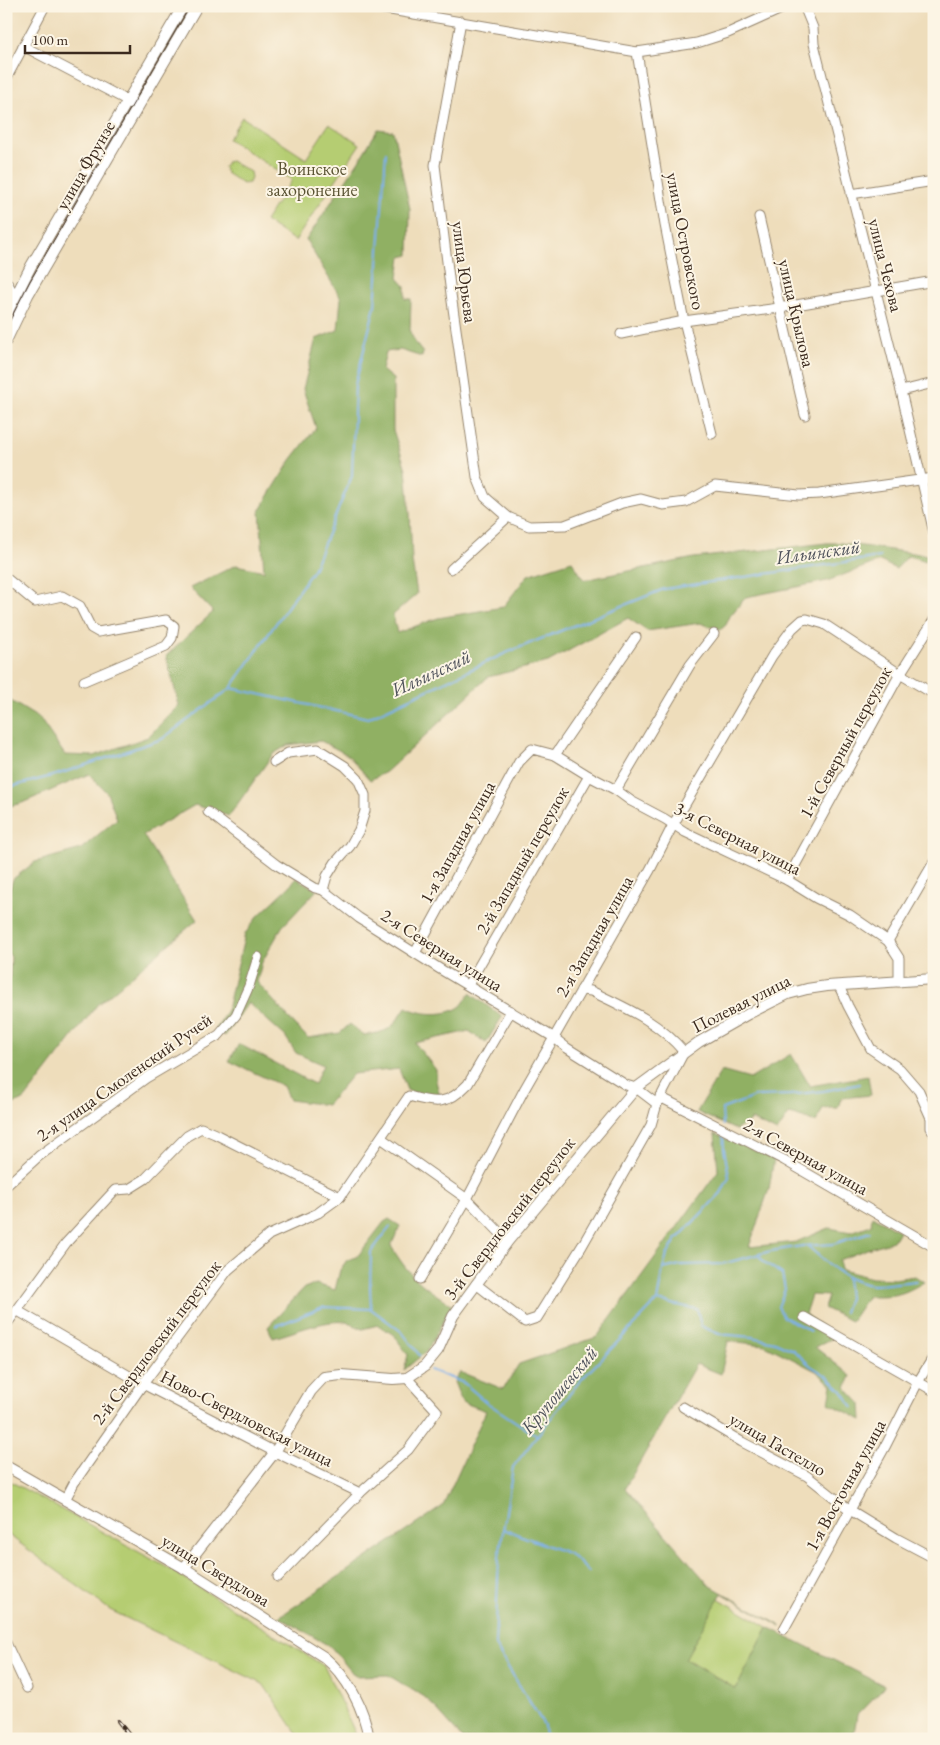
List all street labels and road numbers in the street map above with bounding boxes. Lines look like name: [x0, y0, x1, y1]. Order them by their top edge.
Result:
street label: улица Фрунзе: [50, 116, 120, 214]
street label: улица Островского: [661, 170, 711, 312]
street label: улица Чехова: [863, 216, 909, 315]
street label: улица Юрьева: [447, 220, 483, 325]
street label: улица Крылова: [773, 257, 821, 370]
street label: 1-й Северный переулок: [794, 662, 896, 822]
street label: 1-я Западная улица: [414, 776, 500, 907]
street label: 2-й Западный переулок: [470, 782, 574, 938]
street label: 3-я Северная улица: [671, 796, 806, 880]
street label: 2-я Западная улица: [550, 871, 638, 1001]
street label: 2-я Северная улица: [377, 903, 508, 997]
street label: Полевая улица: [688, 968, 795, 1038]
street label: 2-я улица Смоленский Ручей: [32, 1007, 217, 1146]
street label: 2-я Северная улица: [740, 1112, 873, 1200]
street label: 3-й Свердловский переулок: [438, 1132, 580, 1304]
street label: 2-й Свердловский переулок: [86, 1255, 226, 1429]
street label: Ново-Свердловская улица: [157, 1364, 338, 1472]
street label: улица Гастелло: [725, 1407, 831, 1481]
street label: 1-я Восточная улица: [799, 1415, 891, 1555]
street label: улица Свердлова: [158, 1529, 275, 1612]

